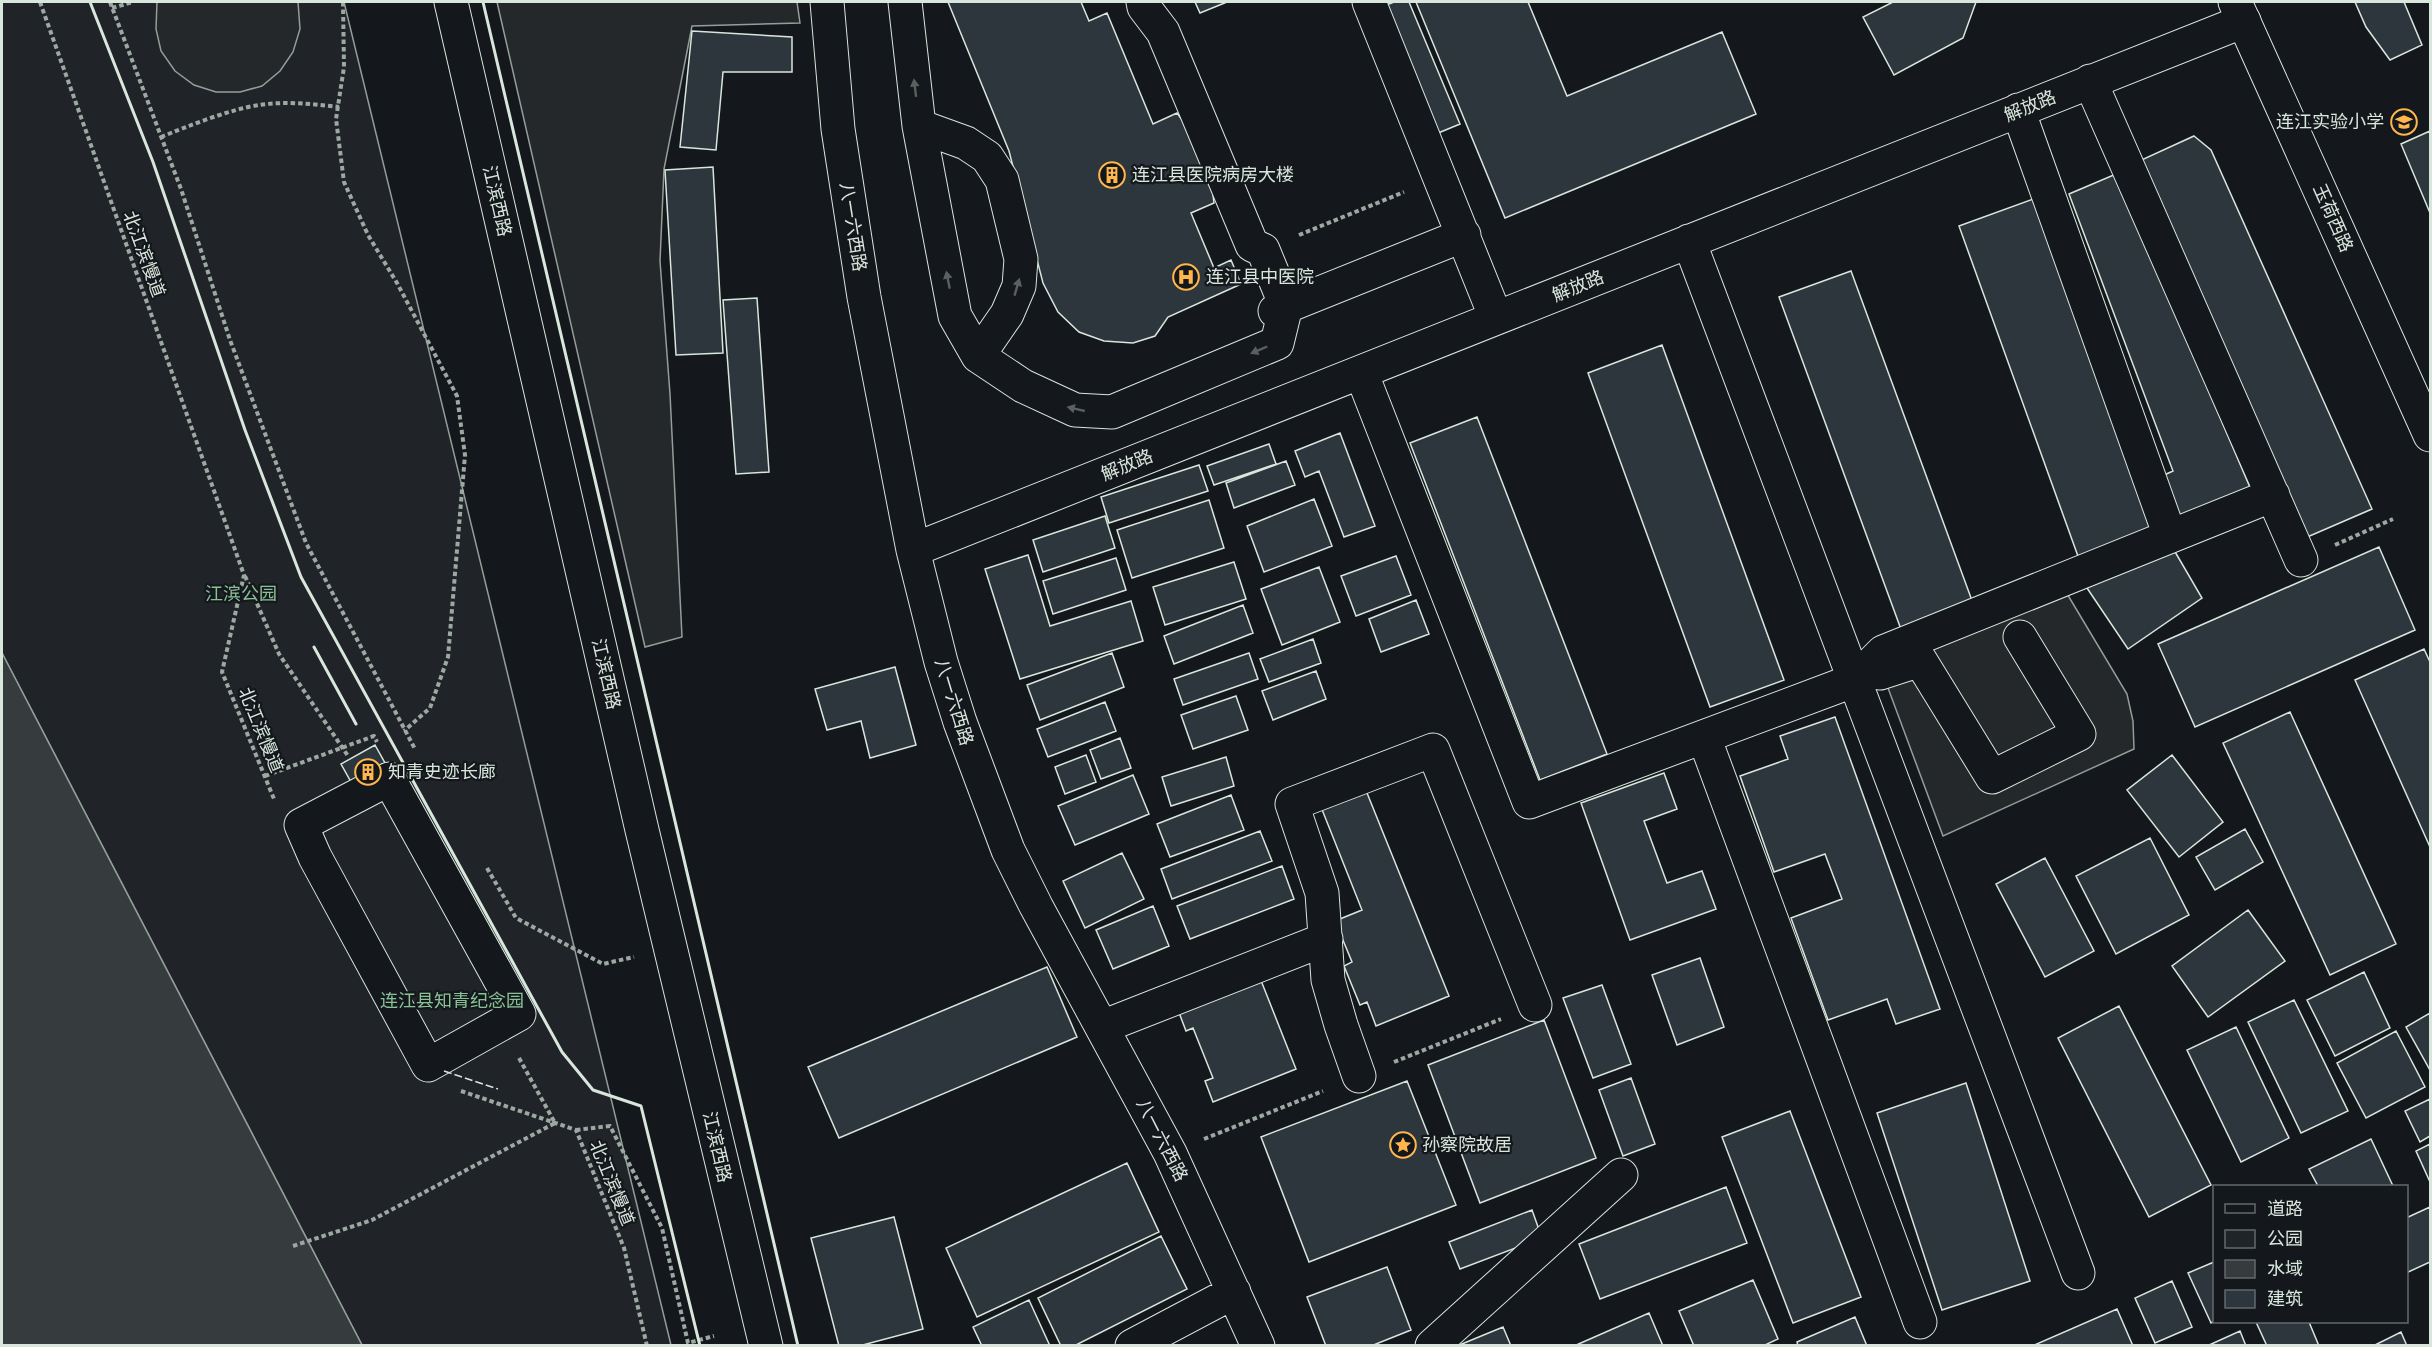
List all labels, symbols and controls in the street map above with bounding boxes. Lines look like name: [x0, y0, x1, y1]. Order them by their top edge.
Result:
one-way arrow: [910, 79, 920, 98]
street label: 解放路: [2001, 87, 2059, 126]
school or university icon: 连江实验小学: [2389, 107, 2419, 137]
place label: 连江实验小学: [2276, 112, 2384, 133]
building icon: 连江县医院病房大楼: [1097, 160, 1127, 190]
street label: 江滨西路: [478, 164, 515, 239]
place label: 连江县医院病房大楼: [1132, 165, 1294, 186]
street label: 八一六西路: [835, 181, 870, 273]
street label: 玉荷西路: [2308, 181, 2357, 255]
street label: 北江滨慢道: [118, 208, 169, 300]
hospital icon: 连江县中医院: [1171, 262, 1201, 292]
place label: 连江县中医院: [1206, 267, 1314, 288]
street label: 解放路: [1549, 267, 1607, 306]
one-way arrow: [943, 271, 952, 290]
one-way arrow: [1012, 278, 1022, 296]
one-way arrow: [1250, 346, 1267, 355]
one-way arrow: [1067, 403, 1086, 413]
street label: 解放路: [1098, 446, 1156, 485]
park label: 江滨公园: [205, 584, 277, 605]
street label: 江滨西路: [587, 637, 624, 712]
street label: 八一六西路: [930, 656, 977, 748]
street label: 北江滨慢道: [234, 685, 287, 776]
building icon: 知青史迹长廊: [353, 757, 383, 787]
place label: 知青史迹长廊: [388, 762, 496, 783]
park label: 连江县知青纪念园: [380, 991, 524, 1012]
street label: 八一六西路: [1132, 1095, 1191, 1185]
street label: 江滨西路: [698, 1110, 735, 1185]
place icon: 孙察院故居: [1388, 1130, 1418, 1160]
place label: 孙察院故居: [1422, 1135, 1512, 1156]
street label: 北江滨慢道: [585, 1138, 638, 1229]
legend: [2213, 1185, 2408, 1323]
text: 道路: [2267, 1199, 2303, 1220]
text: 公园: [2267, 1229, 2303, 1250]
text: 水域: [2267, 1259, 2303, 1280]
text: 建筑: [2267, 1289, 2303, 1310]

